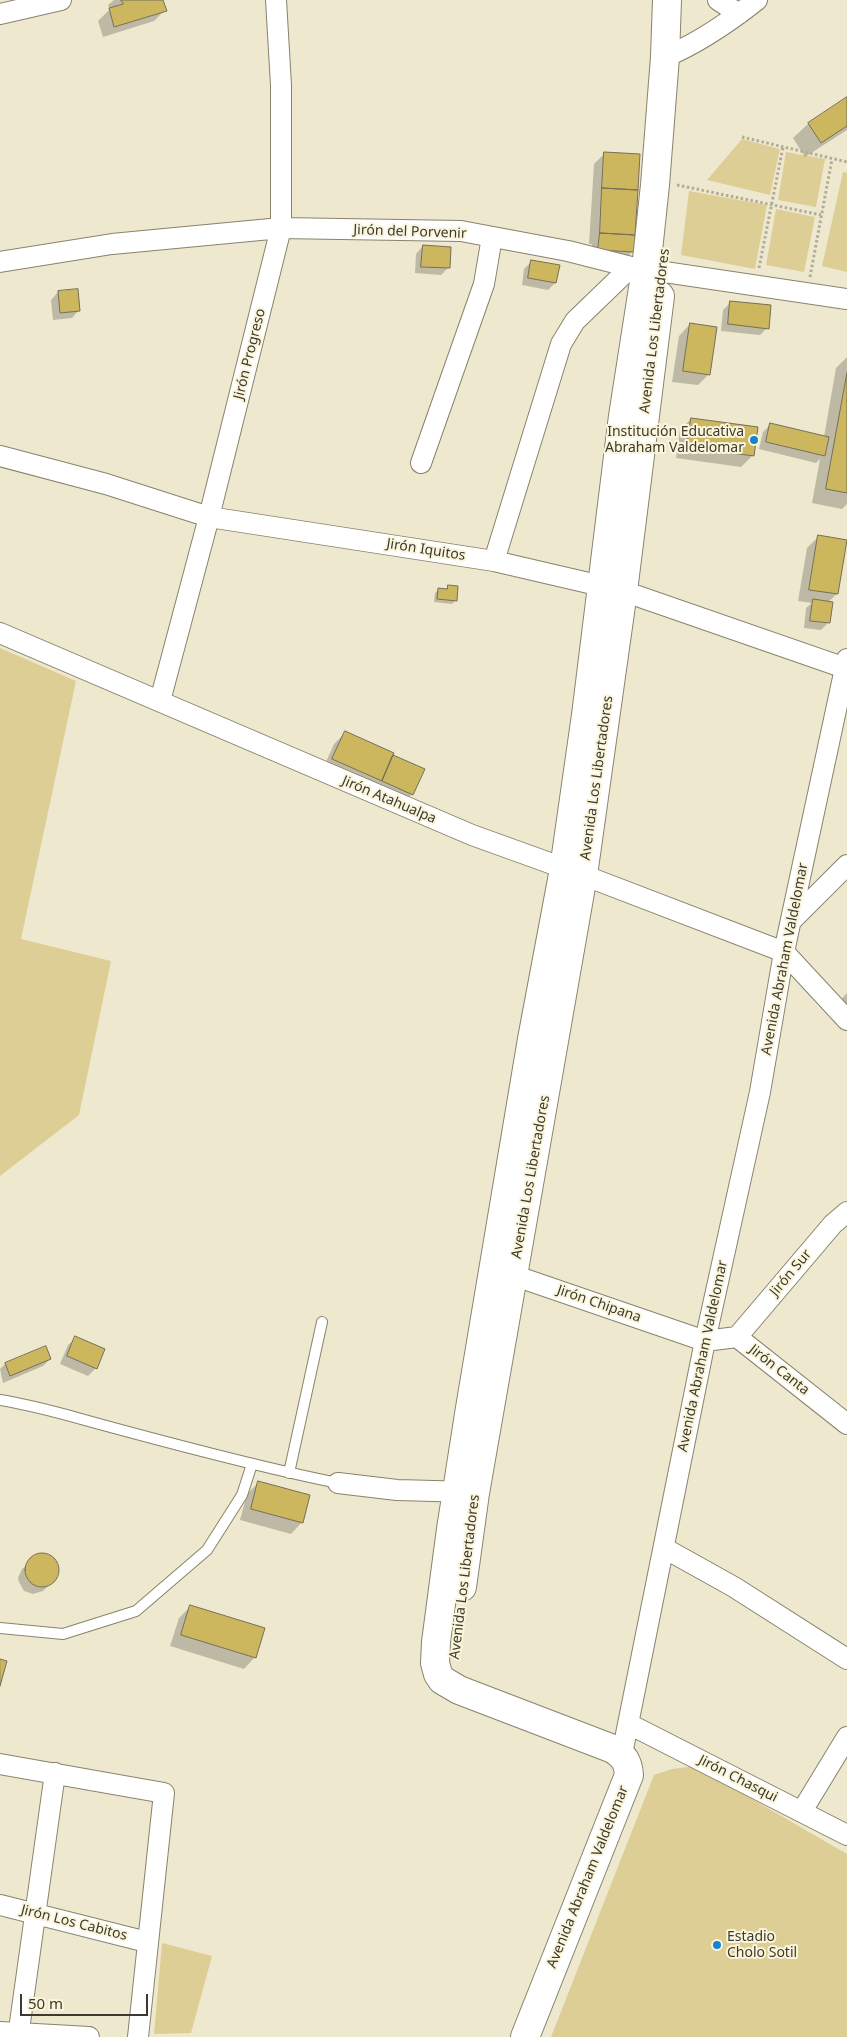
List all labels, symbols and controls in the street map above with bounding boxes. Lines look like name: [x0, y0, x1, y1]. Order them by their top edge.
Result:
street label: Jirón del Porvenir: [353, 222, 467, 242]
street label: Avenida Los Libertadores: [637, 248, 673, 414]
street label: Jirón Progreso: [231, 307, 269, 401]
place label: Institución Educativa Abraham Valdelomar: [605, 424, 744, 457]
marker: Institución Educativa Abraham Valdelomar: [748, 434, 760, 446]
street label: Jirón Iquitos: [385, 535, 467, 565]
street label: Avenida Los Libertadores: [577, 695, 617, 861]
street label: Jirón Atahualpa: [339, 773, 439, 827]
street label: Avenida Abraham Valdelomar: [758, 862, 812, 1056]
street label: Avenida Los Libertadores: [508, 1094, 554, 1260]
street label: Jirón Sur: [767, 1246, 815, 1300]
street label: Avenida Abraham Valdelomar: [674, 1259, 732, 1453]
street label: Jirón Chipana: [555, 1282, 643, 1326]
street label: Jirón Canta: [745, 1341, 813, 1399]
street label: Avenida Los Libertadores: [447, 1494, 483, 1660]
street label: Jirón Chasqui: [696, 1752, 780, 1806]
street label: Avenida Abraham Valdelomar: [544, 1783, 632, 1971]
street label: Jirón Los Cabitos: [19, 1902, 129, 1944]
place label: Estadio Cholo Sotil: [727, 1929, 797, 1961]
marker: Estadio Cholo Sotil: [711, 1939, 723, 1951]
scale bar: [22, 1984, 150, 2016]
text: 50 m: [28, 1993, 63, 2013]

